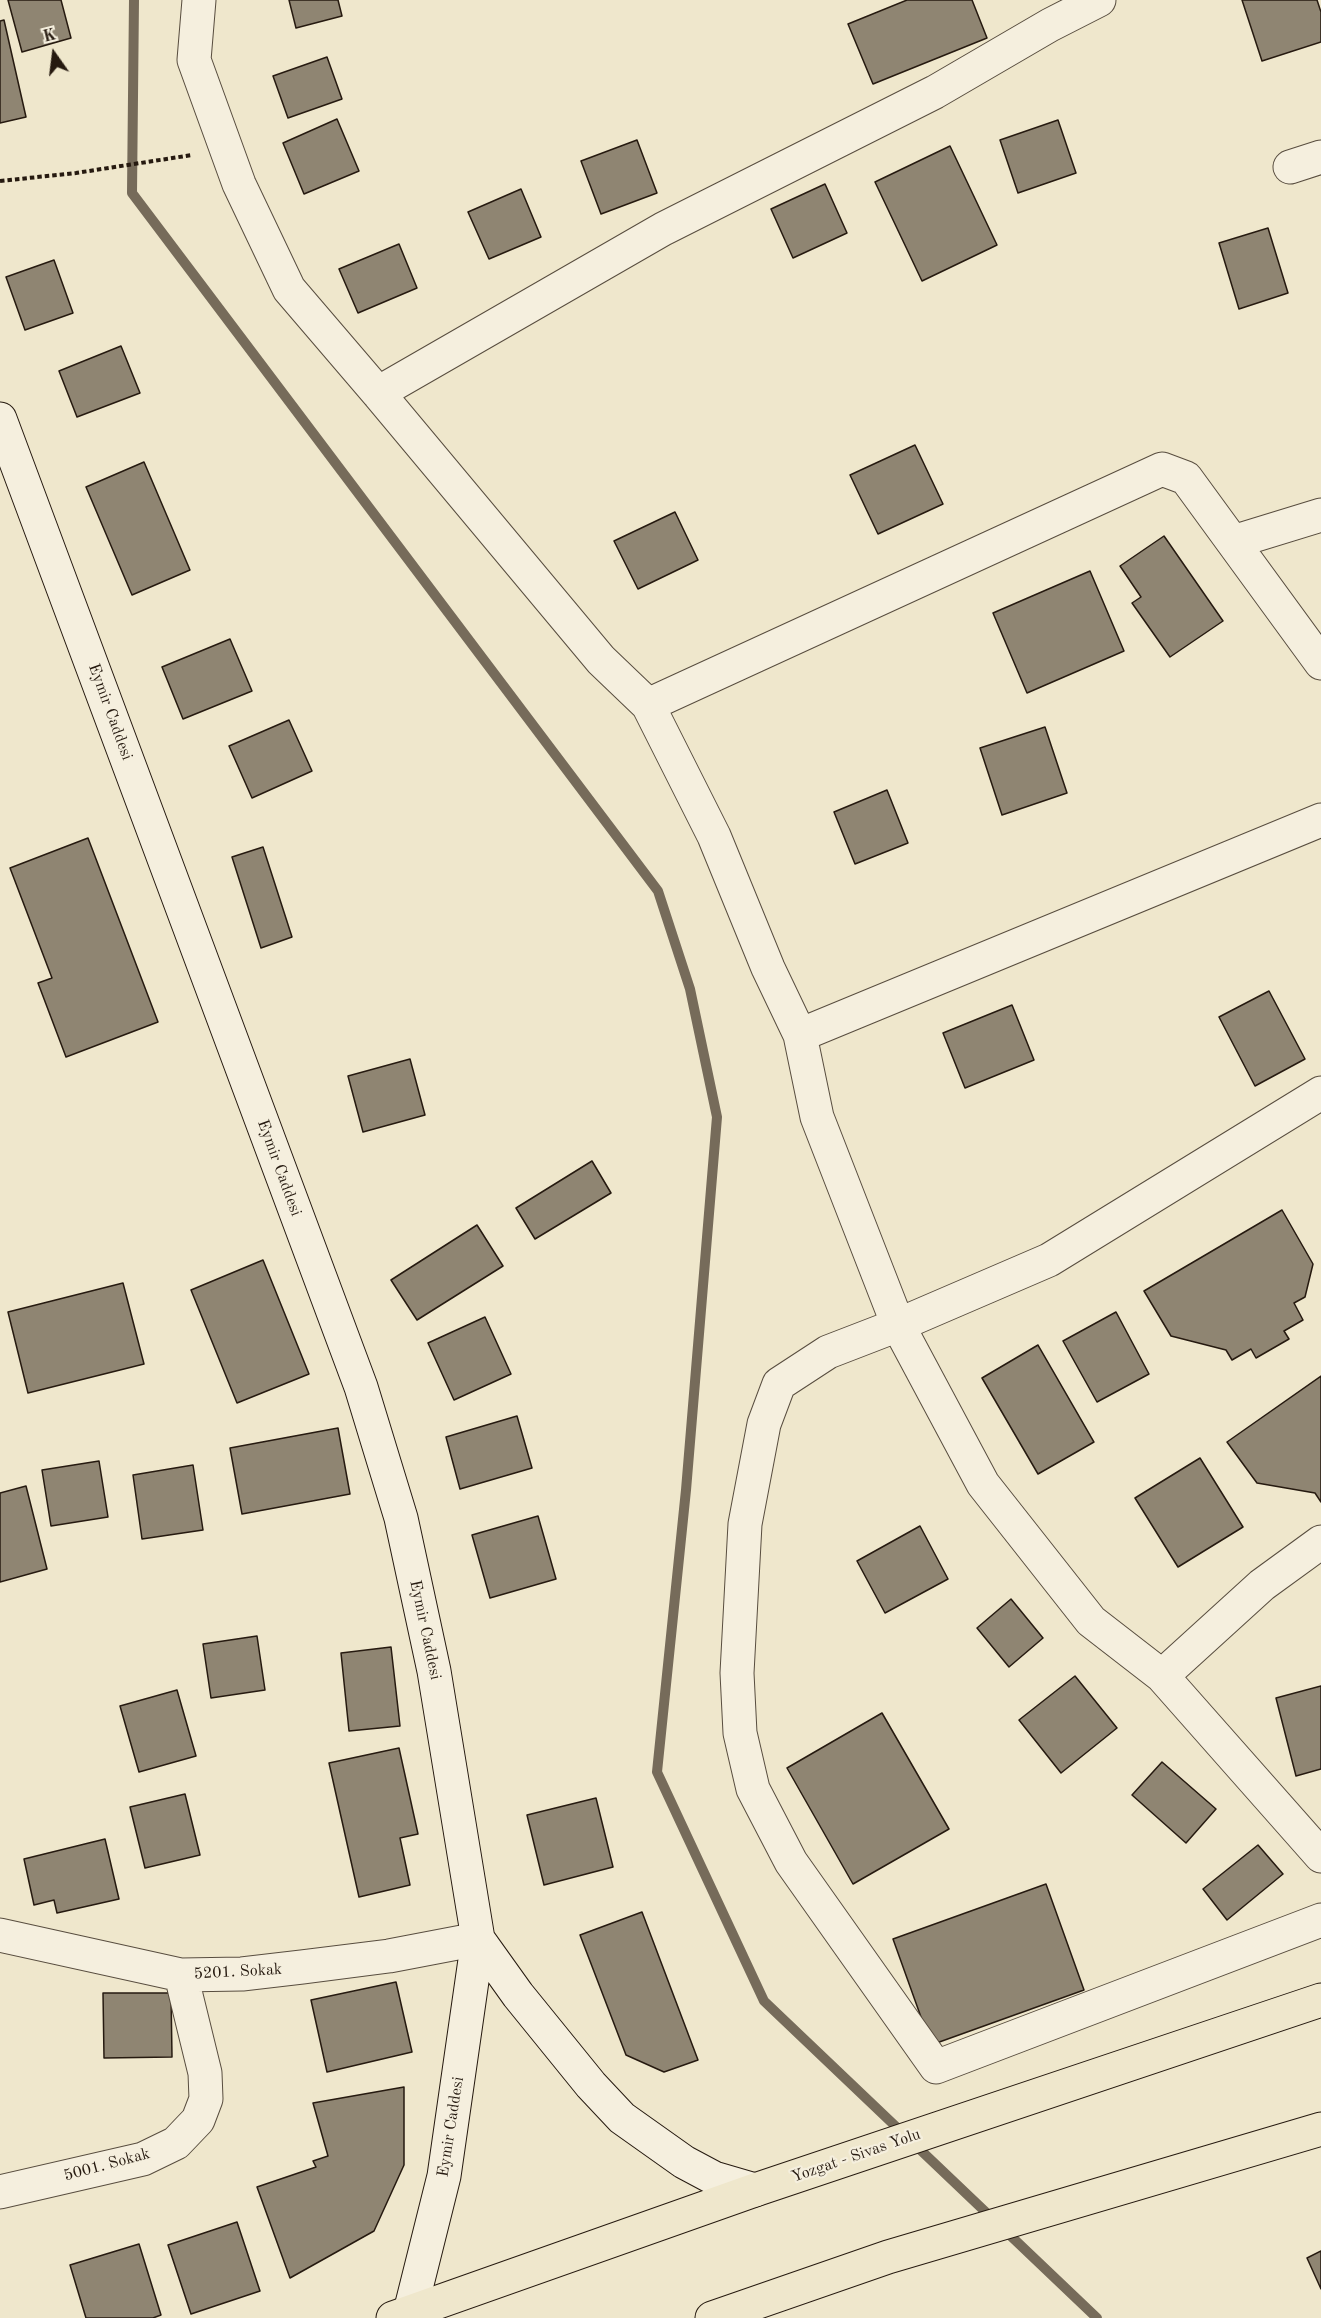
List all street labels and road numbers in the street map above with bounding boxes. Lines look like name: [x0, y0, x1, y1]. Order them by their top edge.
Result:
street label: Eymir Caddesi: [84, 661, 136, 763]
street label: Eymir Caddesi: [253, 1117, 305, 1219]
street label: Eymir Caddesi: [405, 1578, 445, 1682]
street label: 5201. Sokak: [193, 1960, 283, 1984]
street label: Eymir Caddesi: [434, 2075, 468, 2179]
street label: Yozgat - Sivas Yolu: [789, 2125, 923, 2187]
street label: 5001. Sokak: [62, 2144, 152, 2186]

